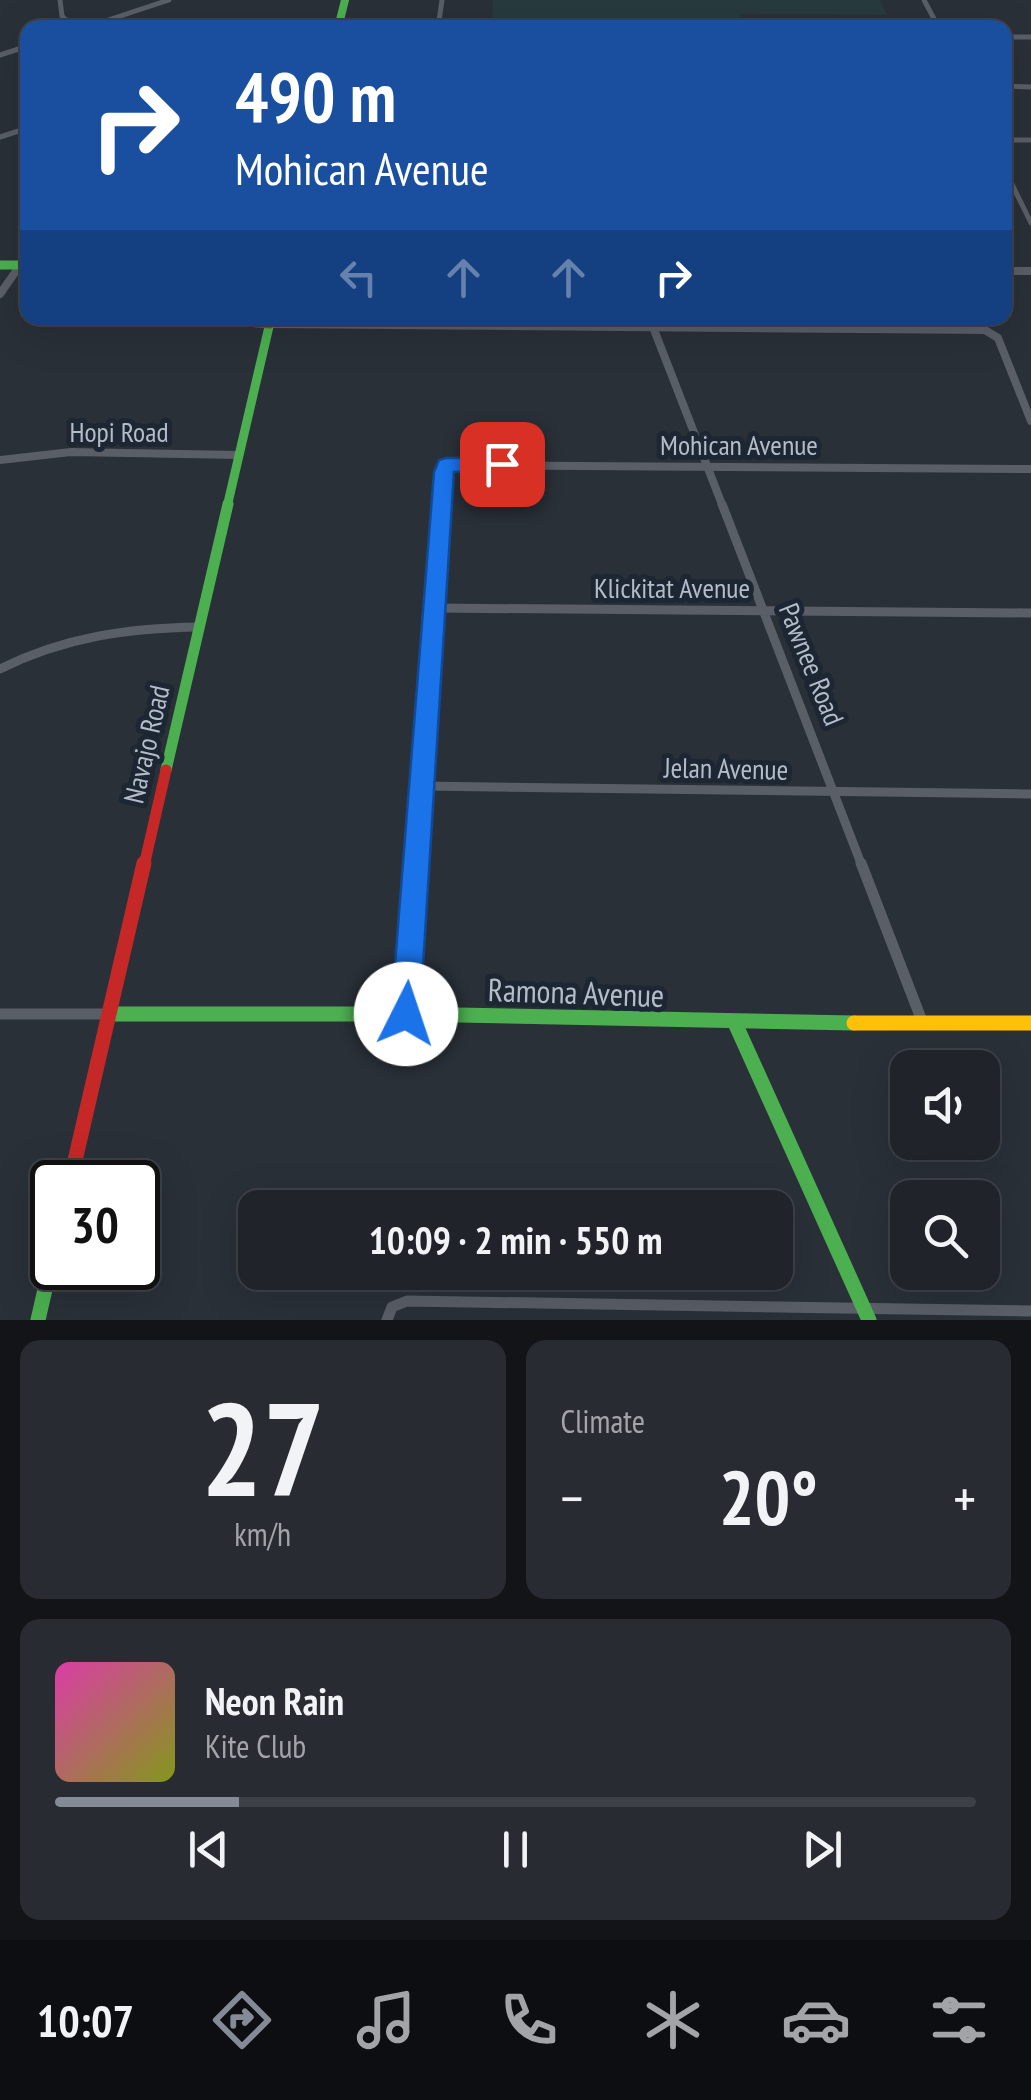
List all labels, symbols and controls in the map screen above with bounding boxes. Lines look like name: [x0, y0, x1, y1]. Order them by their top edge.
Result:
text: 490 m: [235, 51, 396, 141]
icon: right: [70, 60, 200, 190]
text: Mohican Avenue: [235, 139, 489, 197]
icon: left: [331, 250, 386, 305]
icon: ahead: [436, 250, 491, 305]
icon: ahead: [541, 250, 596, 305]
icon: right: [646, 250, 701, 305]
street label: Hopi Road: [69, 413, 169, 450]
pin: [460, 422, 545, 507]
street label: Mohican Avenue: [660, 426, 818, 463]
icon: arrive: [475, 437, 530, 492]
street label: Klickitat Avenue: [594, 569, 750, 606]
street label: Pawnee Road: [771, 597, 853, 731]
street label: Navajo Road: [114, 681, 178, 807]
street label: Jelan Avenue: [663, 748, 788, 788]
position arrow: [354, 962, 458, 1066]
street label: Ramona Avenue: [487, 968, 665, 1016]
map controls: [890, 1050, 1000, 1290]
button: sound: [890, 1050, 1000, 1160]
speed limit sign: 30: [30, 1160, 160, 1290]
button: search: [890, 1180, 1000, 1290]
text: 10:09 · 2 min · 550 m: [369, 1215, 662, 1264]
text: 27: [201, 1364, 325, 1532]
text: Climate: [561, 1400, 645, 1442]
text: 20°: [719, 1449, 818, 1546]
text: −: [561, 1462, 583, 1533]
text: +: [953, 1462, 976, 1533]
text: km/h: [234, 1513, 291, 1555]
text: Neon Rain: [205, 1676, 344, 1725]
text: Kite Club: [205, 1725, 306, 1767]
icon: previous: [181, 1822, 236, 1877]
icon: pause: [488, 1822, 543, 1877]
icon: next: [795, 1822, 850, 1877]
icon: directions: [207, 1985, 277, 2055]
icon: music: [351, 1985, 421, 2055]
icon: phone: [494, 1985, 564, 2055]
icon: climate: [638, 1985, 708, 2055]
icon: car: [781, 1985, 851, 2055]
icon: filters: [924, 1985, 994, 2055]
text: 10:07: [37, 1991, 134, 2049]

